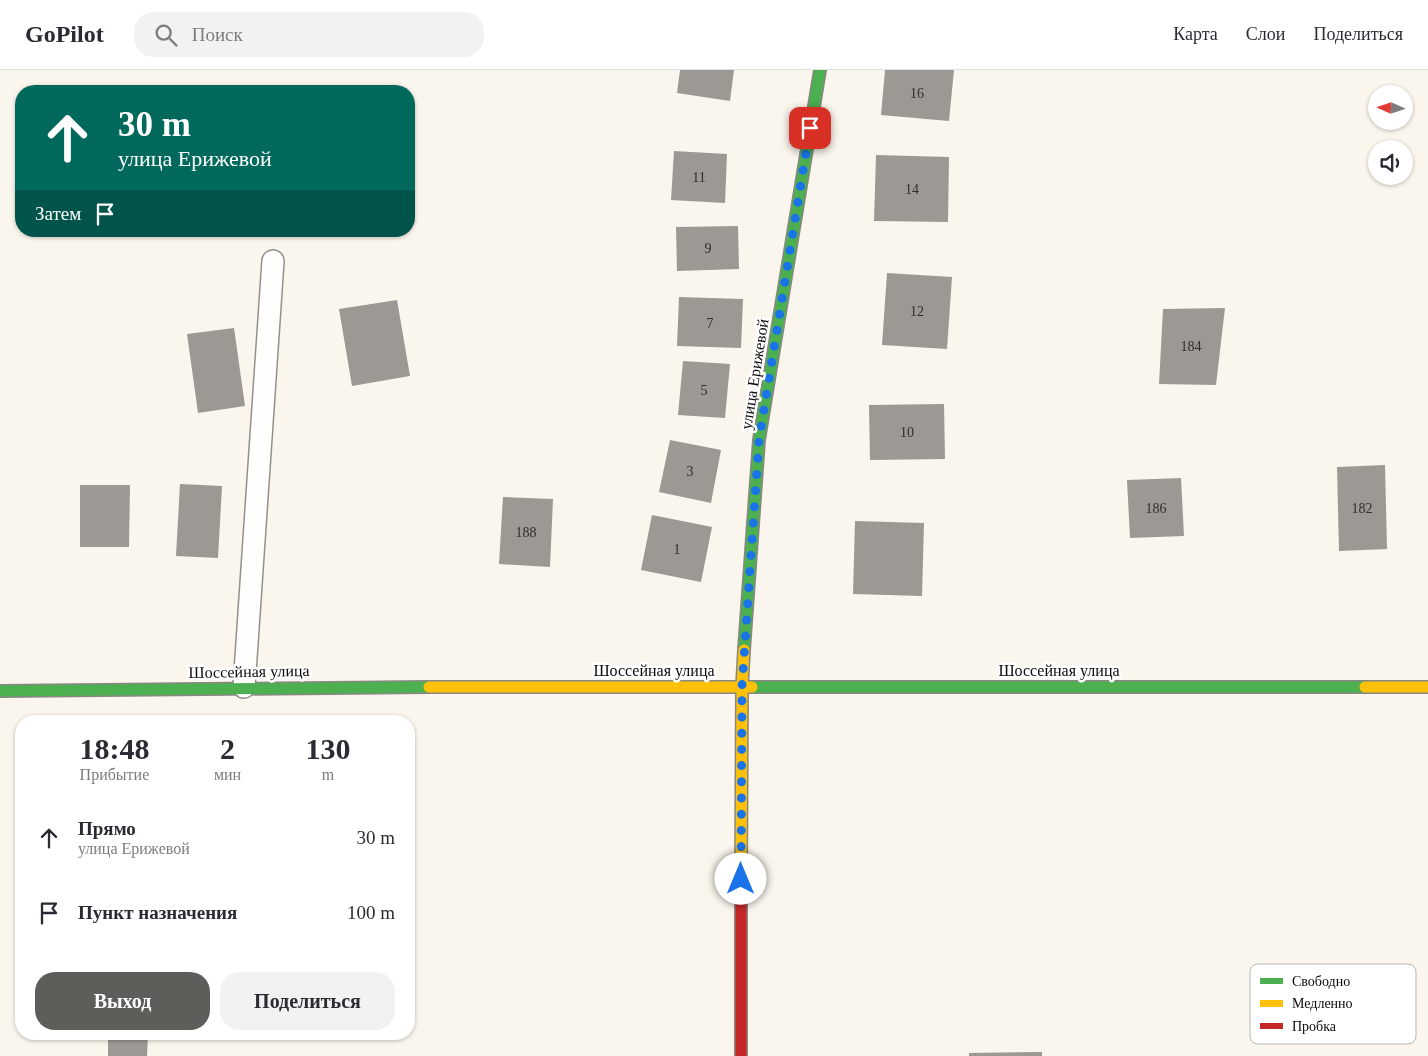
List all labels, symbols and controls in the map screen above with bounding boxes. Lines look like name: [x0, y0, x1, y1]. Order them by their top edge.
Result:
search box: [134, 12, 484, 57]
text: GoPilot: [25, 21, 104, 47]
icon: search: [152, 21, 180, 49]
text: Поиск: [192, 24, 243, 45]
text: Карта: [1173, 24, 1218, 44]
text: Слои: [1246, 24, 1285, 44]
text: Поделиться: [1313, 24, 1403, 44]
north arrow: [1368, 85, 1412, 130]
map controls: [1368, 85, 1413, 185]
house number: 16: [910, 86, 924, 101]
icon: ahead: [35, 105, 100, 170]
text: 30 m: [118, 105, 191, 144]
pin: [789, 107, 831, 149]
icon: arrive: [796, 114, 824, 142]
button: sound: [1368, 140, 1413, 185]
text: улица Ерижевой: [118, 146, 272, 171]
house number: 11: [692, 170, 706, 185]
house number: 14: [905, 182, 919, 197]
icon: arrive: [91, 200, 119, 228]
text: Затем: [35, 203, 81, 224]
house number: 9: [705, 241, 712, 256]
house number: 12: [910, 304, 924, 319]
house number: 7: [707, 316, 714, 331]
street label: улица Ерижевой: [737, 317, 773, 431]
house number: 184: [1181, 339, 1202, 354]
house number: 5: [701, 383, 708, 398]
house number: 10: [900, 425, 914, 440]
house number: 3: [687, 464, 694, 479]
house number: 186: [1146, 501, 1167, 516]
house number: 182: [1352, 501, 1373, 516]
house number: 188: [516, 525, 537, 540]
house number: 1: [674, 542, 681, 557]
street label: Шоссейная улица: [188, 662, 310, 682]
street label: Шоссейная улица: [593, 662, 715, 680]
street label: Шоссейная улица: [998, 662, 1120, 680]
text: 18:48: [79, 732, 149, 765]
text: 2: [220, 732, 235, 765]
text: 130: [306, 732, 351, 765]
text: Прибытие: [80, 766, 149, 783]
text: мин: [214, 766, 241, 783]
text: m: [322, 766, 334, 783]
text: Прямо: [78, 818, 136, 839]
icon: ahead: [35, 824, 63, 852]
text: 30 m: [356, 827, 395, 848]
text: улица Ерижевой: [78, 840, 190, 857]
position arrow: [714, 852, 766, 904]
icon: arrive: [35, 899, 63, 927]
text: Пункт назначения: [78, 902, 237, 923]
text: 100 m: [347, 902, 395, 923]
legend: [1250, 964, 1416, 1044]
button: Выход: [35, 972, 210, 1030]
button: Поделиться: [220, 972, 395, 1030]
text: Свободно: [1292, 974, 1350, 989]
text: Медленно: [1292, 996, 1353, 1011]
text: Пробка: [1292, 1019, 1337, 1034]

